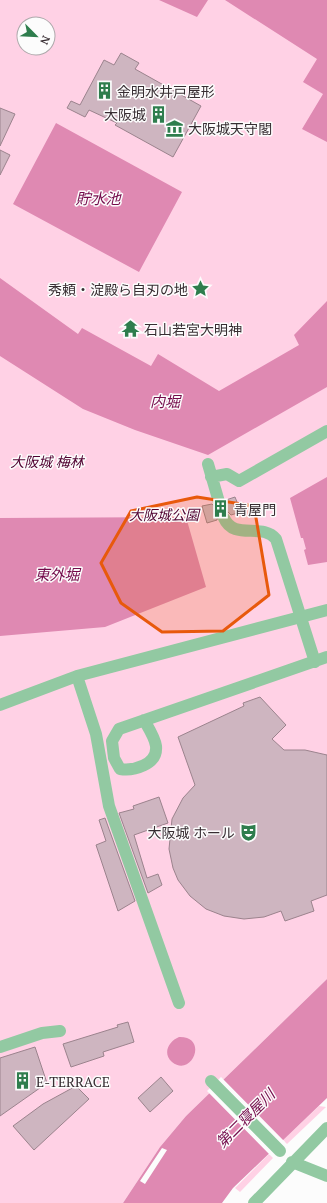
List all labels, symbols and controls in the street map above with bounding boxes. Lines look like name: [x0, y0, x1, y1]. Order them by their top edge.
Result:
north arrow: [16, 16, 56, 56]
text: N: [37, 33, 53, 47]
building icon: 金明水井戸屋形: [94, 81, 114, 101]
place label: 金明水井戸屋形: [117, 82, 215, 101]
building icon: 大阪城: [149, 104, 169, 124]
place label: 大阪城: [104, 105, 146, 124]
museum icon: 大阪城天守閣: [165, 118, 185, 138]
place label: 大阪城天守閣: [188, 119, 272, 138]
water label: 貯水池: [75, 188, 122, 208]
place icon: 秀頼・淀殿ら自刃の地: [191, 279, 211, 299]
place label: 秀頼・淀殿ら自刃の地: [48, 280, 188, 299]
temple icon: 石山若宮大明神: [121, 319, 141, 339]
place label: 石山若宮大明神: [144, 320, 242, 339]
water label: 内堀: [150, 391, 182, 411]
park label: 大阪城 梅林: [10, 452, 86, 471]
building icon: 青屋門: [211, 499, 231, 519]
place label: 青屋門: [234, 500, 276, 519]
park label: 大阪城公園: [129, 505, 201, 524]
water label: 東外堀: [34, 564, 81, 584]
theatre icon: 大阪城 ホール: [238, 822, 258, 842]
place label: 大阪城 ホール: [148, 823, 235, 842]
building icon: E-TERRACE: [13, 1071, 33, 1091]
place label: E-TERRACE: [36, 1072, 110, 1091]
water label: 第二寝屋川: [211, 1083, 280, 1152]

